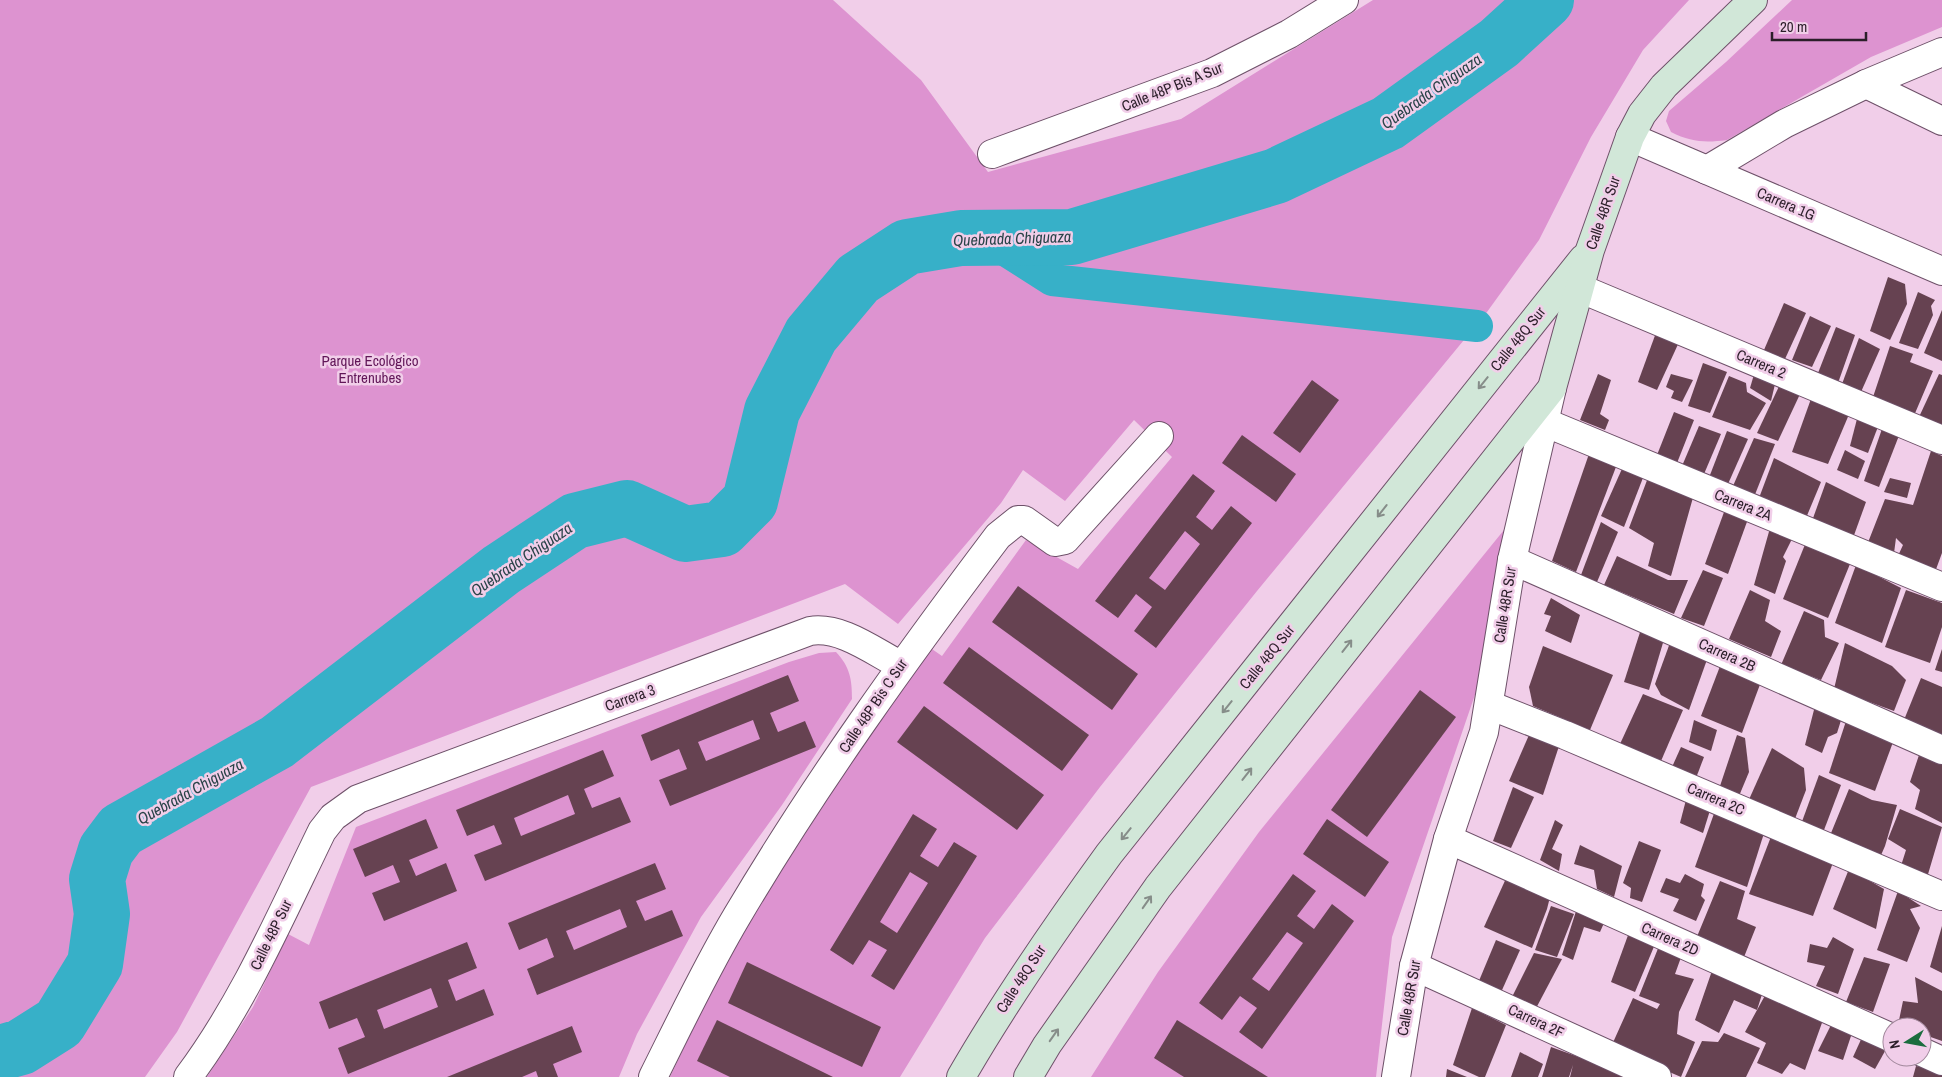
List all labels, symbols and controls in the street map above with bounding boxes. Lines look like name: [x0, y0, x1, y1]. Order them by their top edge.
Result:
scale bar: [1772, 10, 1866, 42]
text: 20 m: [1780, 16, 1807, 37]
water label: Quebrada Chiguaza: [1376, 48, 1486, 134]
street label: Calle 48P Bis A Sur: [1118, 57, 1225, 116]
street label: Calle 48R Sur: [1580, 173, 1625, 252]
street label: Carrera 1G: [1754, 182, 1819, 225]
water label: Quebrada Chiguaza: [953, 225, 1071, 251]
street label: Calle 48Q Sur: [1485, 302, 1550, 375]
street label: Carrera 2: [1733, 344, 1789, 383]
park label: Parque Ecológico Entrenubes: [321, 350, 419, 388]
one-way arrow: [1477, 376, 1488, 389]
street label: Carrera 2A: [1711, 484, 1776, 526]
one-way arrow: [1377, 504, 1388, 517]
water label: Quebrada Chiguaza: [466, 517, 576, 601]
street label: Calle 48R Sur: [1488, 565, 1521, 644]
street label: Calle 48Q Sur: [1234, 620, 1299, 693]
street label: Carrera 2B: [1695, 633, 1759, 676]
one-way arrow: [1342, 639, 1352, 653]
street label: Calle 48P Bis C Sur: [833, 655, 912, 757]
street label: Carrera 3: [602, 679, 658, 716]
one-way arrow: [1221, 700, 1232, 713]
water label: Quebrada Chiguaza: [133, 753, 247, 829]
one-way arrow: [1241, 768, 1252, 781]
street label: Carrera 2C: [1684, 777, 1748, 820]
one-way arrow: [1120, 827, 1131, 840]
street label: Calle 48P Sur: [245, 896, 297, 973]
one-way arrow: [1142, 896, 1152, 910]
street label: Carrera 2D: [1638, 917, 1702, 961]
street label: Calle 48Q Sur: [991, 941, 1050, 1017]
street label: Calle 48R Sur: [1392, 958, 1425, 1037]
street label: Carrera 2F: [1505, 998, 1568, 1043]
north arrow: [1882, 1017, 1932, 1067]
one-way arrow: [1049, 1029, 1059, 1043]
text: N: [1885, 1039, 1904, 1050]

